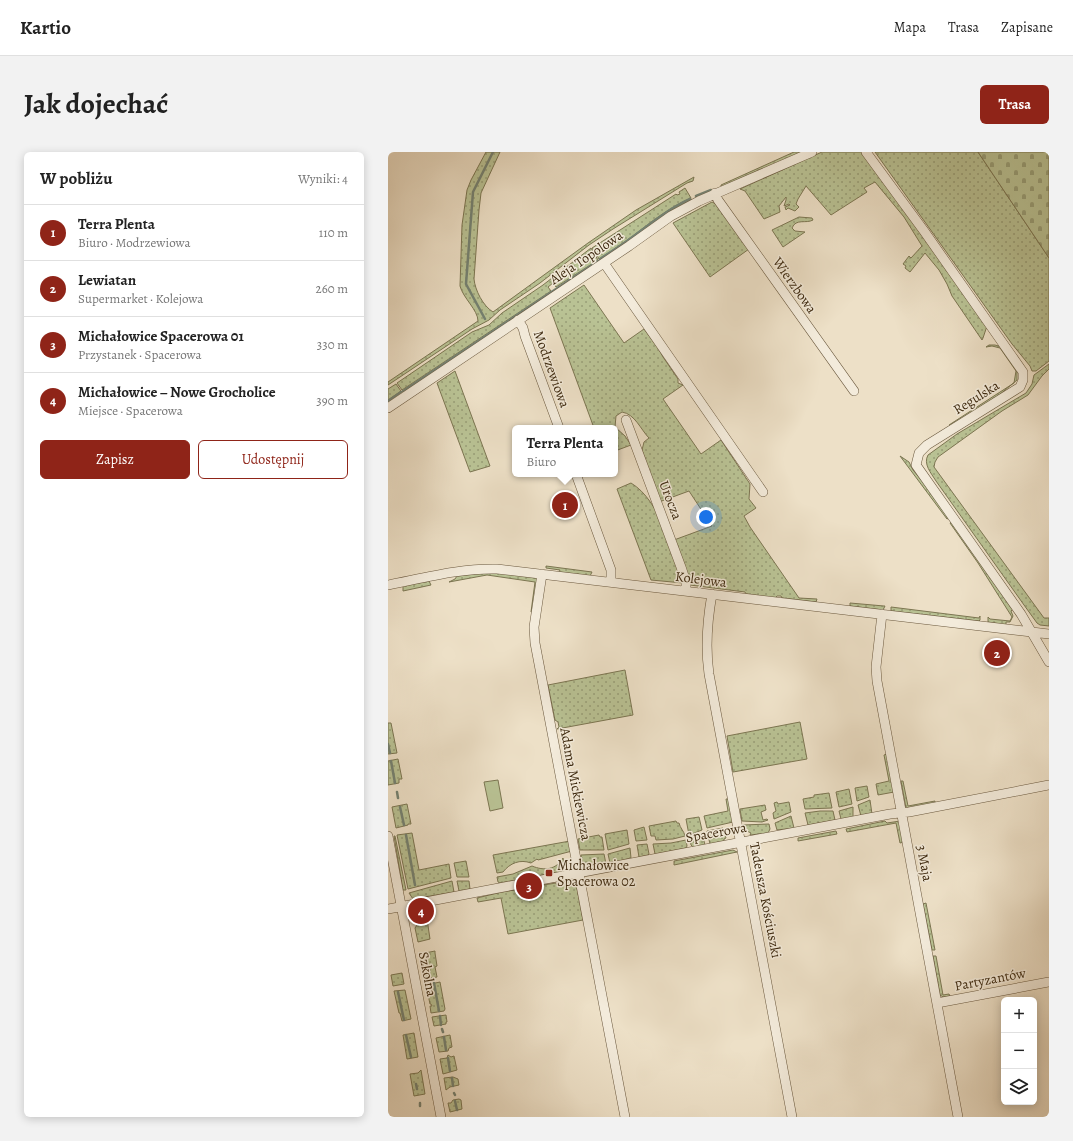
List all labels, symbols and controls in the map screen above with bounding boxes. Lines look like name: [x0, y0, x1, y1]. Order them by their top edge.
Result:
text: Kartio: [20, 15, 71, 41]
text: Mapa: [894, 18, 926, 37]
text: Trasa: [948, 18, 979, 37]
text: Zapisane: [1001, 18, 1053, 37]
text: Jak dojechać: [24, 85, 168, 123]
button: Trasa: [980, 85, 1049, 124]
text: W pobliżu: [40, 167, 112, 190]
text: Wyniki: 4: [298, 170, 348, 187]
text: Terra Plenta: [78, 214, 155, 234]
text: 1: [51, 224, 55, 241]
text: 110 m: [319, 224, 348, 241]
street label: Aleja Topolowa: [545, 226, 627, 290]
text: Biuro · Modrzewiowa: [78, 234, 190, 251]
street label: Wierzbowa: [768, 253, 821, 318]
text: Lewiatan: [78, 270, 136, 290]
text: 2: [50, 280, 56, 297]
text: 260 m: [315, 280, 348, 297]
text: Supermarket · Kolejowa: [78, 290, 203, 307]
text: Michałowice Spacerowa 01: [78, 326, 244, 346]
street label: Modrzewiowa: [529, 328, 574, 411]
text: 3: [50, 336, 56, 353]
text: 330 m: [317, 336, 348, 353]
text: Przystanek · Spacerowa: [78, 346, 202, 363]
street label: Regulska: [950, 376, 1003, 419]
text: Michałowice – Nowe Grocholice: [78, 382, 276, 402]
text: 4: [50, 392, 56, 409]
text: 390 m: [316, 392, 348, 409]
text: Miejsce · Spacerowa: [78, 402, 183, 419]
popup: [512, 425, 618, 477]
text: Terra Plenta: [527, 433, 603, 453]
button: Zapisz: [40, 440, 190, 479]
button: Udostępnij: [198, 440, 348, 479]
text: Biuro: [527, 453, 556, 470]
street label: Urocza: [654, 478, 687, 523]
pin: 1: [552, 490, 578, 520]
your location: [696, 507, 716, 527]
street label: Kolejowa: [674, 567, 728, 592]
pin: 2: [984, 638, 1010, 668]
street label: Adama Mickiewicza: [555, 725, 596, 843]
street label: Spacerowa: [684, 818, 748, 847]
street label: Tadeusza Kościuszki: [745, 841, 786, 960]
street label: 3 Maja: [912, 843, 937, 883]
place label: Michałowice Spacerowa 02: [557, 856, 636, 891]
marker: Michałowice Spacerowa 02: [544, 868, 554, 878]
pin: 3: [516, 871, 542, 901]
pin: 4: [408, 896, 434, 926]
street label: Szkolna: [414, 950, 441, 999]
street label: Partyzantów: [953, 963, 1027, 996]
map controls: [1001, 997, 1037, 1105]
button: +: [1001, 997, 1037, 1033]
button: −: [1001, 1033, 1037, 1069]
button: layers: [1001, 1069, 1037, 1105]

